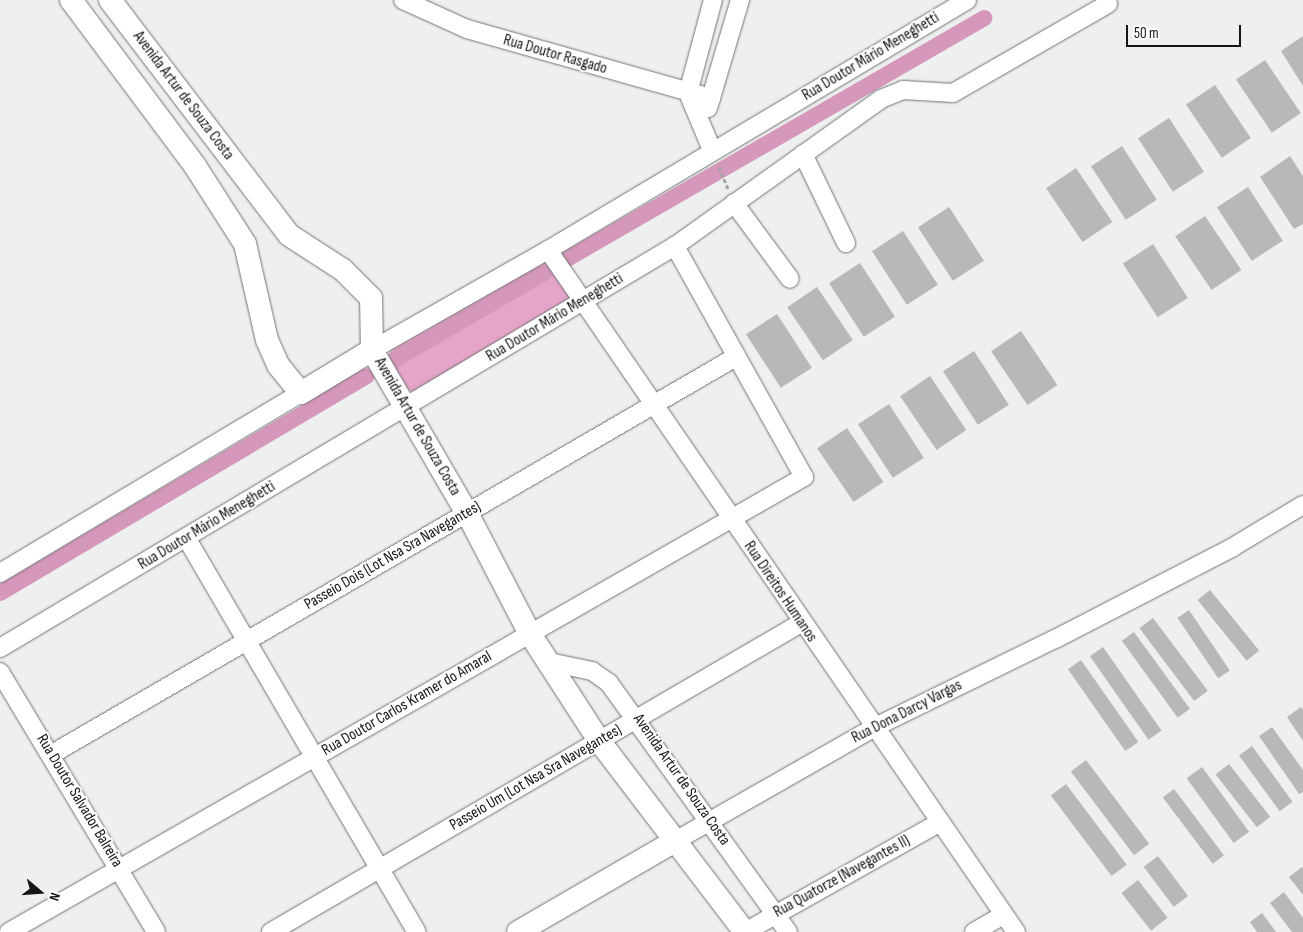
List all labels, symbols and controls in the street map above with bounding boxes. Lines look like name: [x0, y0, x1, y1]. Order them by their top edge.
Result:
street label: Rua Doutor Mário Meneghetti: [799, 8, 943, 106]
scale bar: [1128, 15, 1243, 47]
text: 50 m: [1134, 24, 1159, 43]
street label: Avenida Artur de Souza Costa: [128, 28, 238, 164]
street label: Rua Doutor Rasgado: [501, 31, 609, 79]
street label: Rua Doutor Mário Meneghetti: [483, 269, 627, 367]
street label: Avenida Artur de Souza Costa: [370, 355, 464, 499]
street label: Rua Doutor Mário Meneghetti: [135, 477, 279, 575]
street label: Passeio Dois (Lot Nsa Sra Navegantes): [301, 498, 485, 614]
street label: Rua Direitos Humanos: [739, 538, 821, 646]
street label: Rua Doutor Carlos Kramer do Amaral: [319, 647, 495, 761]
street label: Rua Dona Darcy Vargas: [849, 676, 965, 748]
street label: Avenida Artur de Souza Costa: [628, 711, 734, 849]
street label: Passeio Um (Lot Nsa Sra Navegantes): [447, 721, 625, 835]
street label: Rua Doutor Salvador Balreira: [32, 731, 126, 871]
street label: Rua Quatorze (Navegantes II): [770, 832, 914, 922]
north arrow: [15, 867, 65, 917]
text: N: [46, 891, 64, 903]

